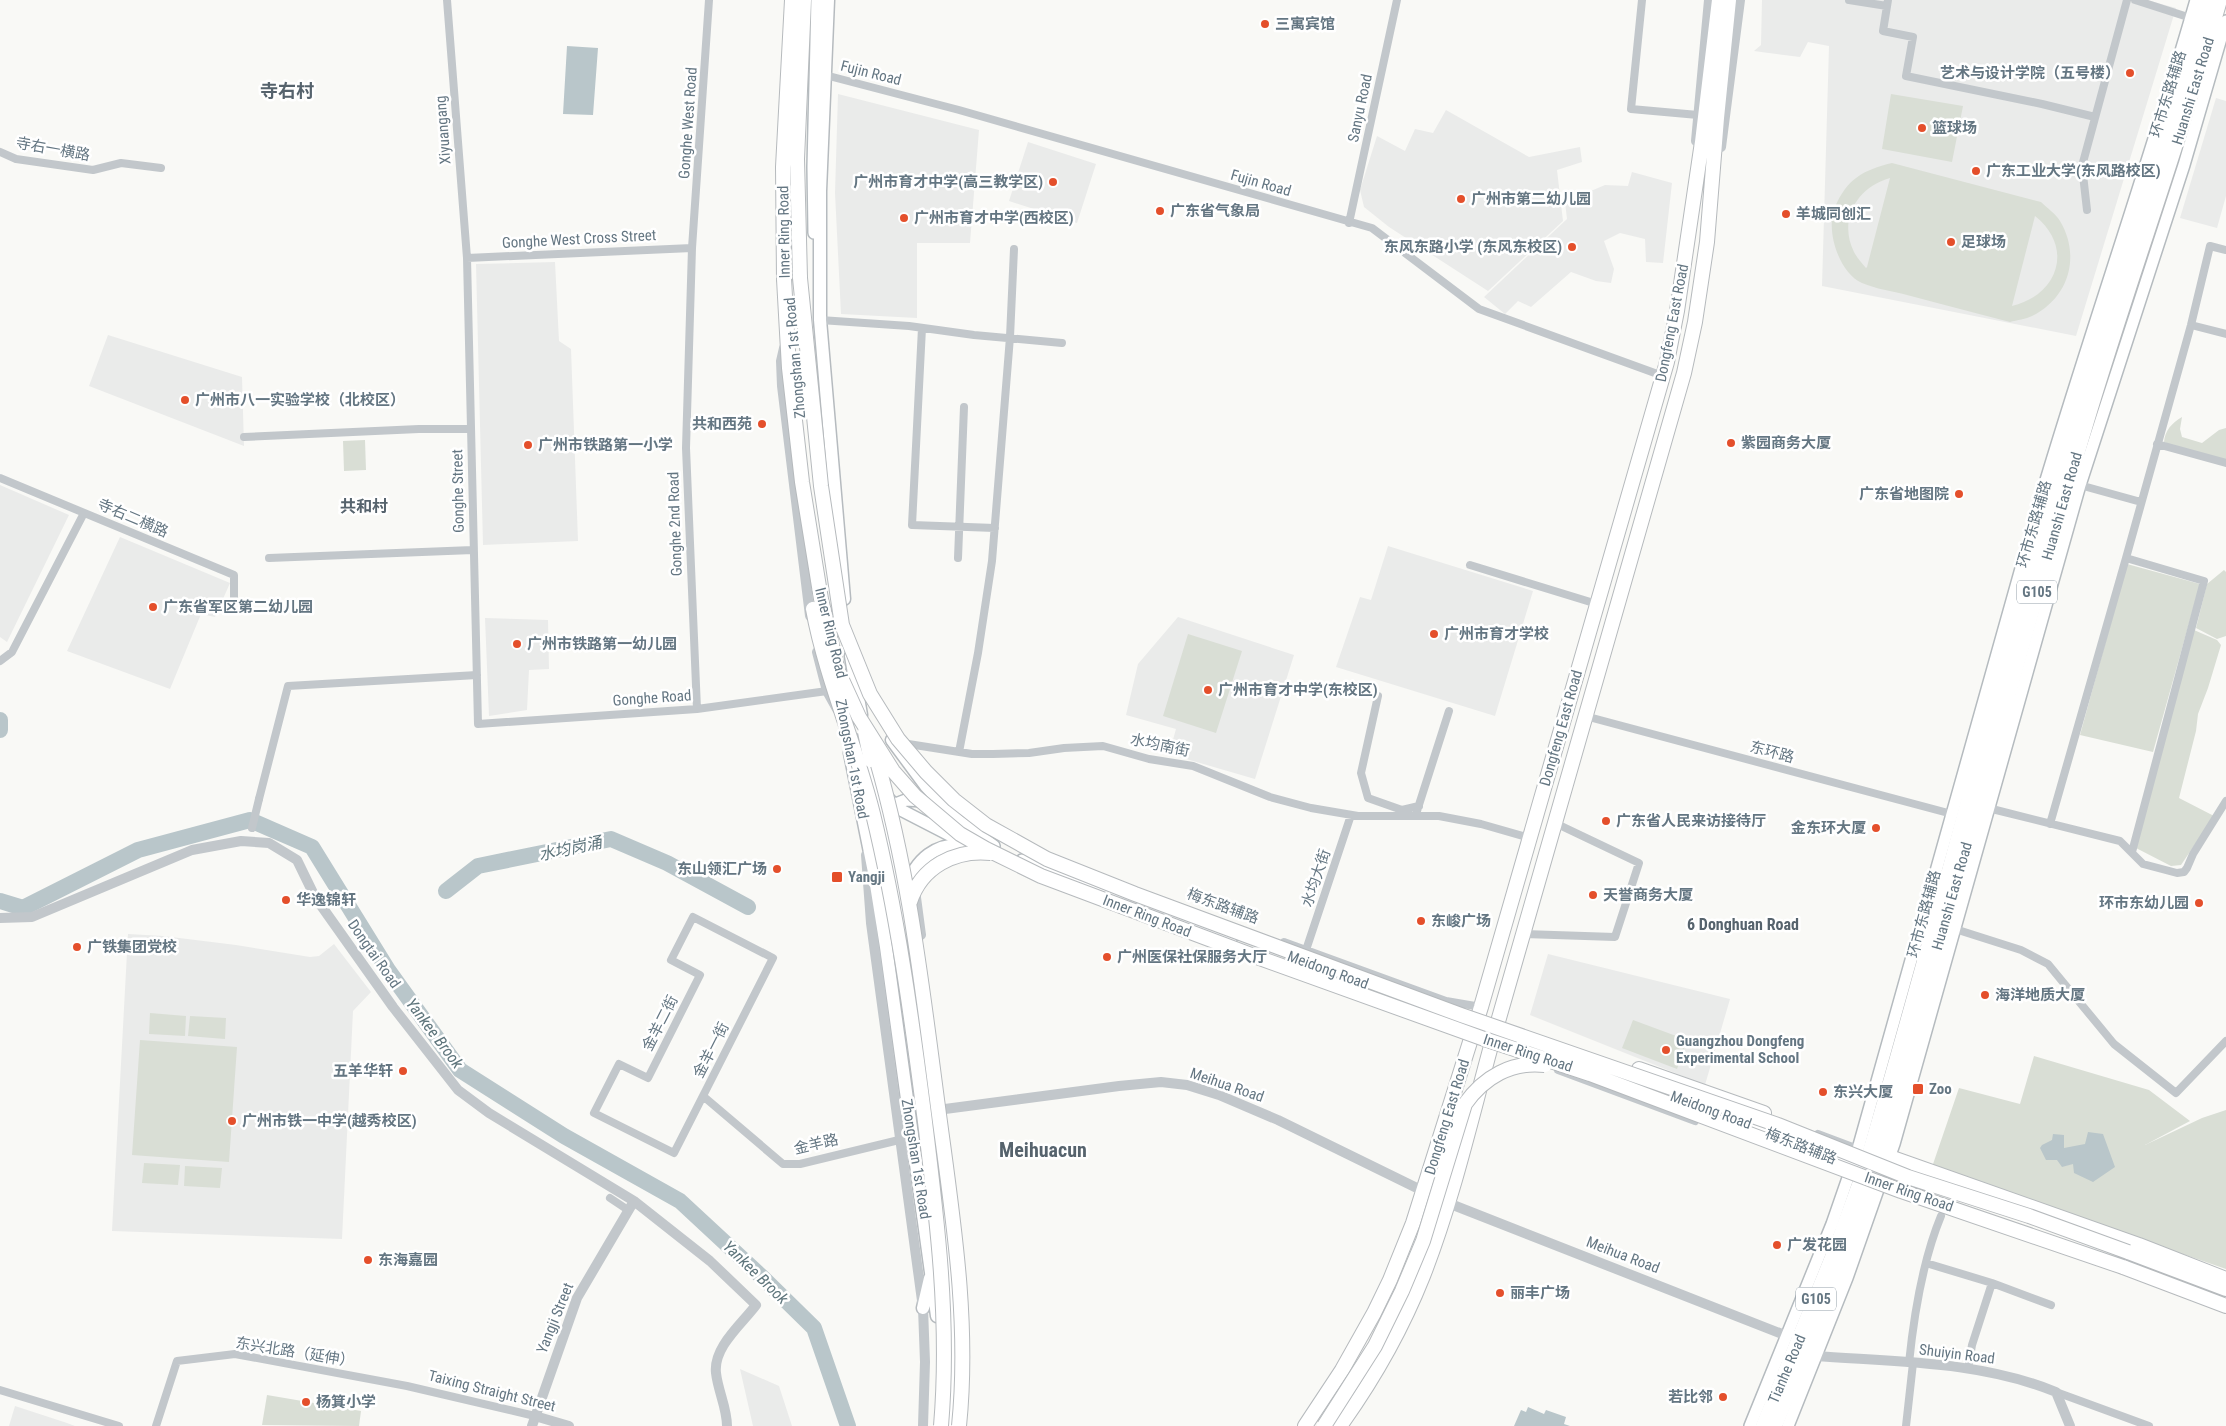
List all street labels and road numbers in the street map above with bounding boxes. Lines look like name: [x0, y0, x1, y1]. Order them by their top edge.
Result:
street label: Huanshi East Road: [2168, 35, 2218, 147]
street label: 环市东路辅路: [2146, 48, 2190, 140]
street label: Fujin Road: [839, 57, 903, 89]
street label: Gonghe West Road: [675, 67, 701, 179]
street label: Sanyu Road: [1344, 72, 1376, 144]
street label: Xiyuangang: [432, 95, 454, 165]
street label: 寺右一横路: [14, 134, 92, 164]
street label: Fujin Road: [1229, 166, 1293, 200]
street label: Inner Ring Road: [774, 185, 794, 279]
street label: Gonghe West Cross Street: [501, 226, 657, 252]
street label: Dongfeng East Road: [1652, 262, 1692, 384]
street label: Zhongshan 1st Road: [781, 297, 809, 419]
street label: Gonghe Street: [448, 449, 468, 533]
street label: Huanshi East Road: [2038, 450, 2086, 562]
street label: Gonghe 2nd Road: [664, 471, 686, 577]
street label: 环市东路辅路: [2013, 478, 2055, 570]
street label: 寺右二横路: [95, 495, 171, 541]
road number: G105: [2017, 580, 2057, 604]
street label: Inner Ring Road: [811, 586, 851, 680]
street label: Dongfeng East Road: [1536, 668, 1586, 788]
street label: Gonghe Road: [612, 686, 692, 710]
street label: Zhongshan 1st Road: [832, 698, 872, 820]
street label: 水均南街: [1129, 730, 1191, 760]
street label: 东环路: [1748, 737, 1796, 767]
street label: Huanshi East Road: [1928, 840, 1976, 952]
street label: 水均大街: [1298, 847, 1334, 909]
street label: 环市东路辅路: [1904, 868, 1944, 960]
street label: 梅东路辅路: [1185, 885, 1261, 927]
street label: Inner Ring Road: [1100, 891, 1194, 941]
street label: Dongtai Road: [344, 916, 404, 992]
street label: Meidong Road: [1285, 947, 1371, 993]
street label: 金羊二街: [638, 992, 682, 1054]
street label: 金羊一街: [689, 1019, 733, 1081]
street label: Inner Ring Road: [1481, 1030, 1575, 1076]
street label: Dongfeng East Road: [1421, 1057, 1473, 1177]
street label: Meihua Road: [1188, 1064, 1266, 1106]
street label: Meidong Road: [1668, 1087, 1754, 1133]
street label: Zhongshan 1st Road: [898, 1098, 934, 1220]
street label: 梅东路辅路: [1763, 1124, 1839, 1168]
street label: 金羊路: [792, 1130, 840, 1158]
street label: Inner Ring Road: [1862, 1168, 1956, 1216]
street label: Meihua Road: [1584, 1233, 1662, 1277]
street label: Yangji Street: [533, 1280, 577, 1356]
road number: G105: [1796, 1288, 1836, 1310]
street label: Tianhe Road: [1764, 1332, 1810, 1406]
street label: 东兴北路（延伸）: [234, 1334, 356, 1370]
street label: Shuiyin Road: [1918, 1340, 1996, 1368]
street label: Taixing Straight Street: [426, 1366, 558, 1416]

